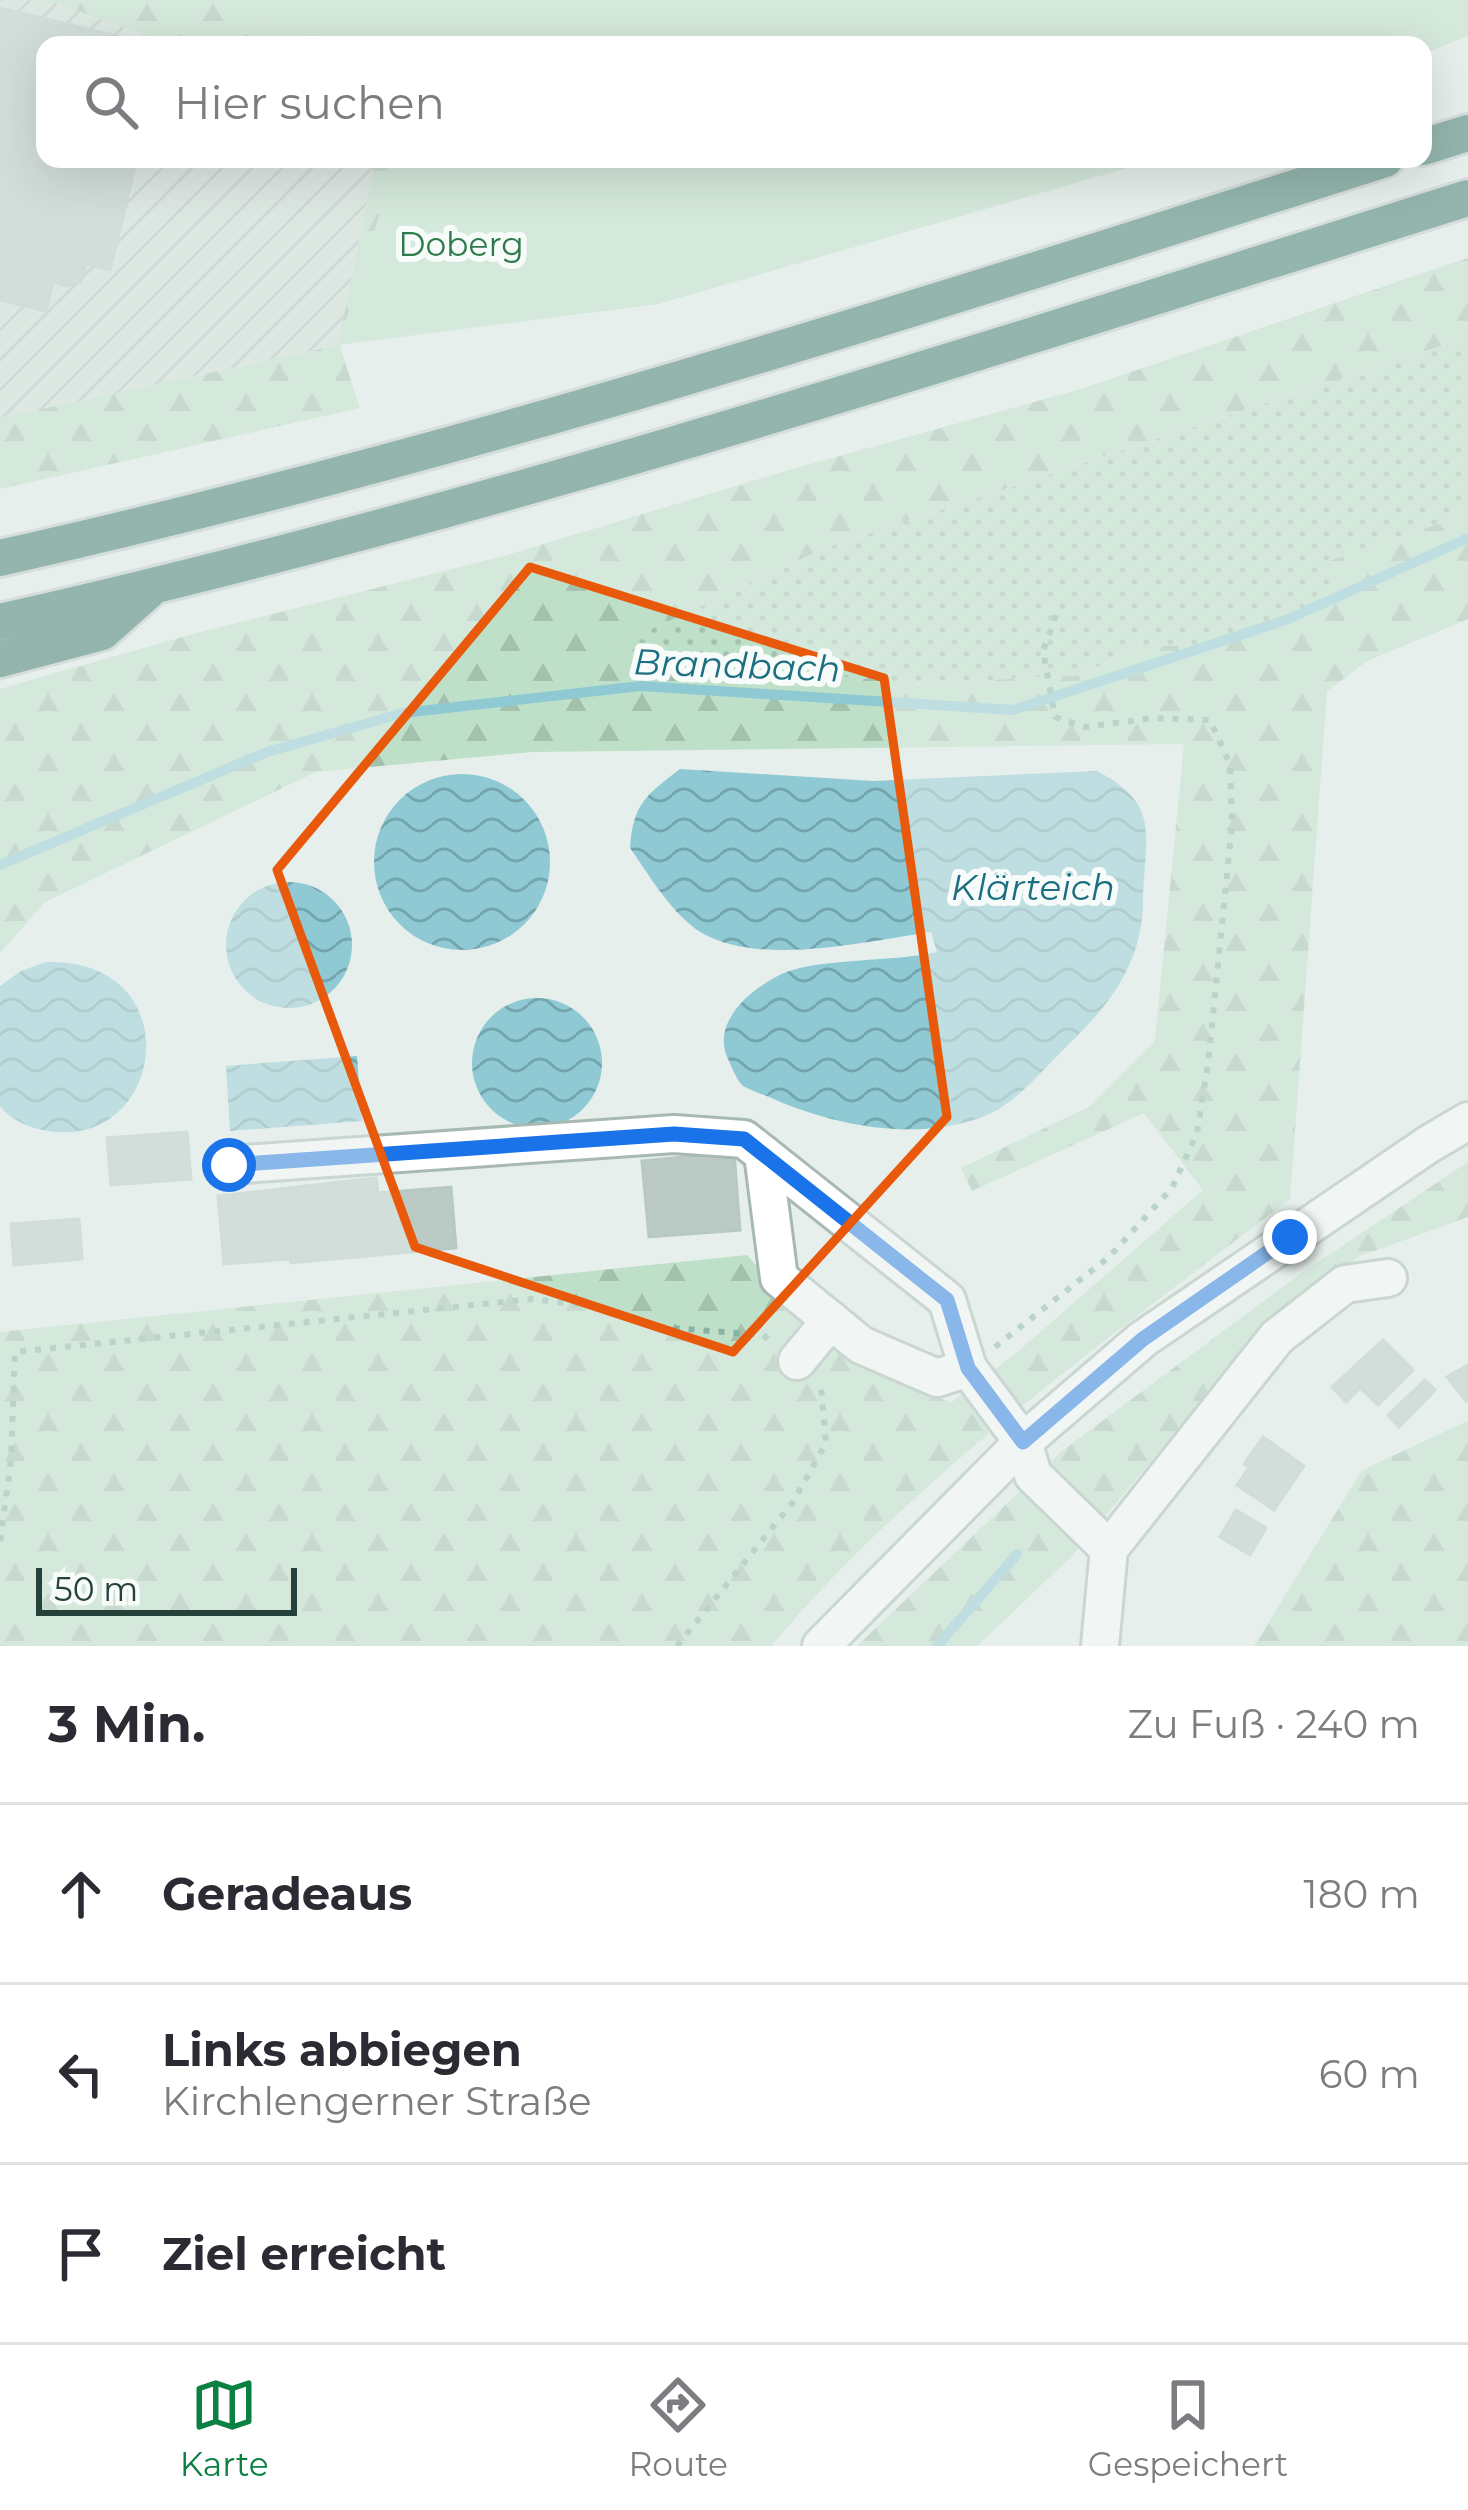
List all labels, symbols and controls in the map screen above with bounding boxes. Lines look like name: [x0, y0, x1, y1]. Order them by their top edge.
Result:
search box: [36, 36, 1432, 168]
icon: search: [78, 69, 144, 135]
text: Hier suchen: [174, 75, 445, 130]
park label: Doberg: [398, 224, 524, 264]
water label: Brandbach: [633, 639, 841, 691]
water label: Klärteich: [951, 865, 1115, 909]
route start: [202, 1138, 256, 1192]
route end: [1263, 1210, 1317, 1264]
scale bar: [36, 1562, 297, 1615]
text: 50 m: [54, 1569, 138, 1609]
text: 3 Min.: [48, 1693, 205, 1755]
text: Zu Fuß · 240 m: [1128, 1700, 1420, 1748]
icon: ahead: [48, 1861, 114, 1927]
text: Geradeaus: [162, 1866, 412, 1921]
text: 180 m: [1304, 1870, 1420, 1918]
text: Links abbiegen: [162, 2022, 522, 2077]
icon: left: [48, 2041, 114, 2107]
text: 60 m: [1319, 2050, 1420, 2098]
text: Kirchlengerner Straße: [162, 2077, 592, 2125]
icon: arrive: [48, 2221, 114, 2287]
text: Ziel erreicht: [162, 2226, 446, 2281]
tab: Karte: [180, 2372, 269, 2484]
tab: Route: [629, 2372, 728, 2484]
tab: Gespeichert: [1088, 2372, 1288, 2484]

